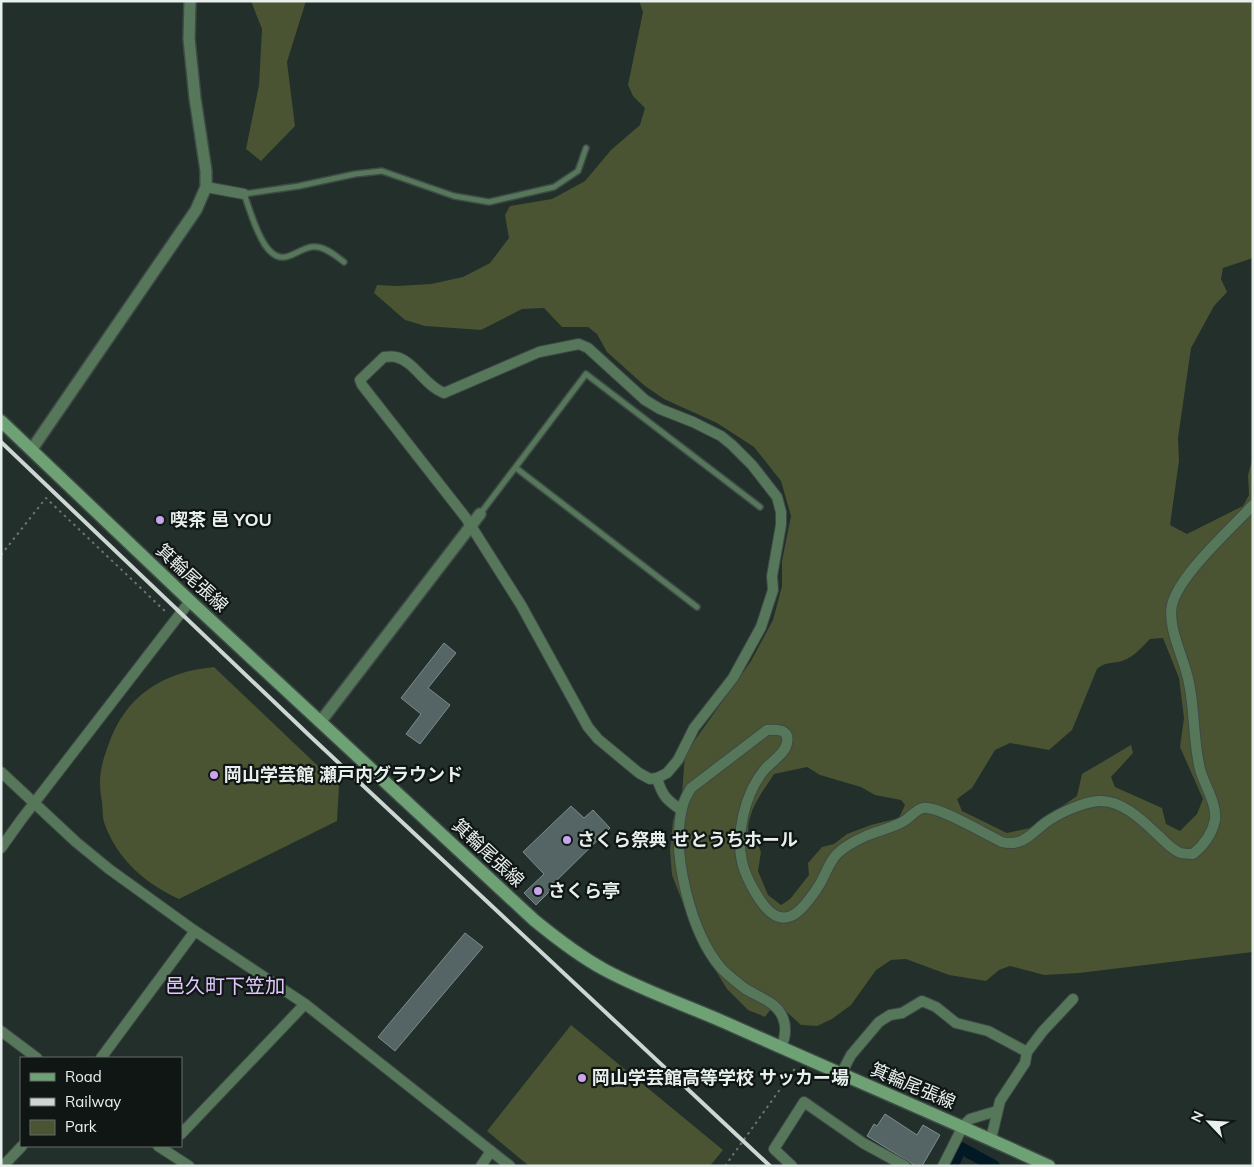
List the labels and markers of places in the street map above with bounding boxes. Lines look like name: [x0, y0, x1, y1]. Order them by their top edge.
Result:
place label: 喫茶 邑 YOU: [170, 508, 272, 531]
marker: 喫茶 邑 YOU: [154, 514, 166, 526]
place label: 岡山学芸館 瀬戸内グラウンド: [224, 763, 463, 786]
marker: 岡山学芸館 瀬戸内グラウンド: [208, 769, 220, 781]
place label: さくら祭典 せとうちホール: [577, 828, 798, 851]
marker: さくら祭典 せとうちホール: [561, 834, 573, 846]
place label: さくら亭: [548, 879, 620, 902]
marker: さくら亭: [532, 885, 544, 897]
place label: 岡山学芸館高等学校 サッカー場: [592, 1066, 849, 1089]
marker: 岡山学芸館高等学校 サッカー場: [576, 1072, 588, 1084]

